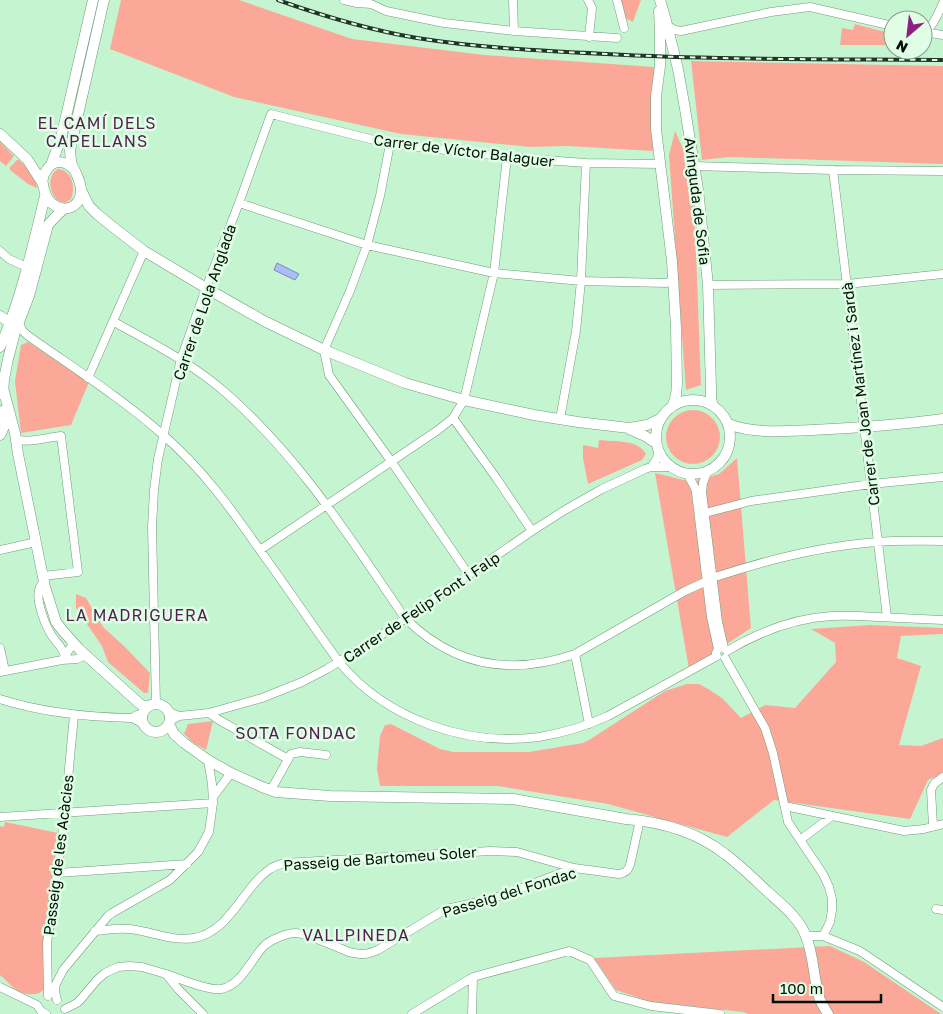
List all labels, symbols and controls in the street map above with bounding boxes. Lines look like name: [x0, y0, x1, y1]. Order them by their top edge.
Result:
north arrow: [883, 10, 933, 60]
text: N: [893, 37, 910, 57]
district label: EL CAMÍ DELS CAPELLANS: [38, 113, 156, 151]
street label: Carrer de Víctor Balaguer: [373, 130, 555, 170]
street label: Avinguda de Sofia: [681, 136, 715, 266]
street label: Carrer de Lola Anglada: [169, 221, 239, 383]
street label: Carrer de Joan Martínez i Sardà: [837, 281, 883, 507]
street label: Carrer de Felip Font i Falp: [339, 548, 503, 666]
district label: LA MADRIGUERA: [65, 605, 209, 625]
district label: SOTA FONDAC: [235, 723, 357, 743]
street label: Passeig de les Acàcies: [39, 774, 77, 936]
street label: Passeig de Bartomeu Soler: [283, 842, 477, 874]
street label: Passeig del Fondac: [440, 863, 578, 921]
district label: VALLPINEDA: [302, 925, 410, 945]
scale bar: [773, 972, 880, 1004]
text: 100 m: [780, 979, 823, 997]

